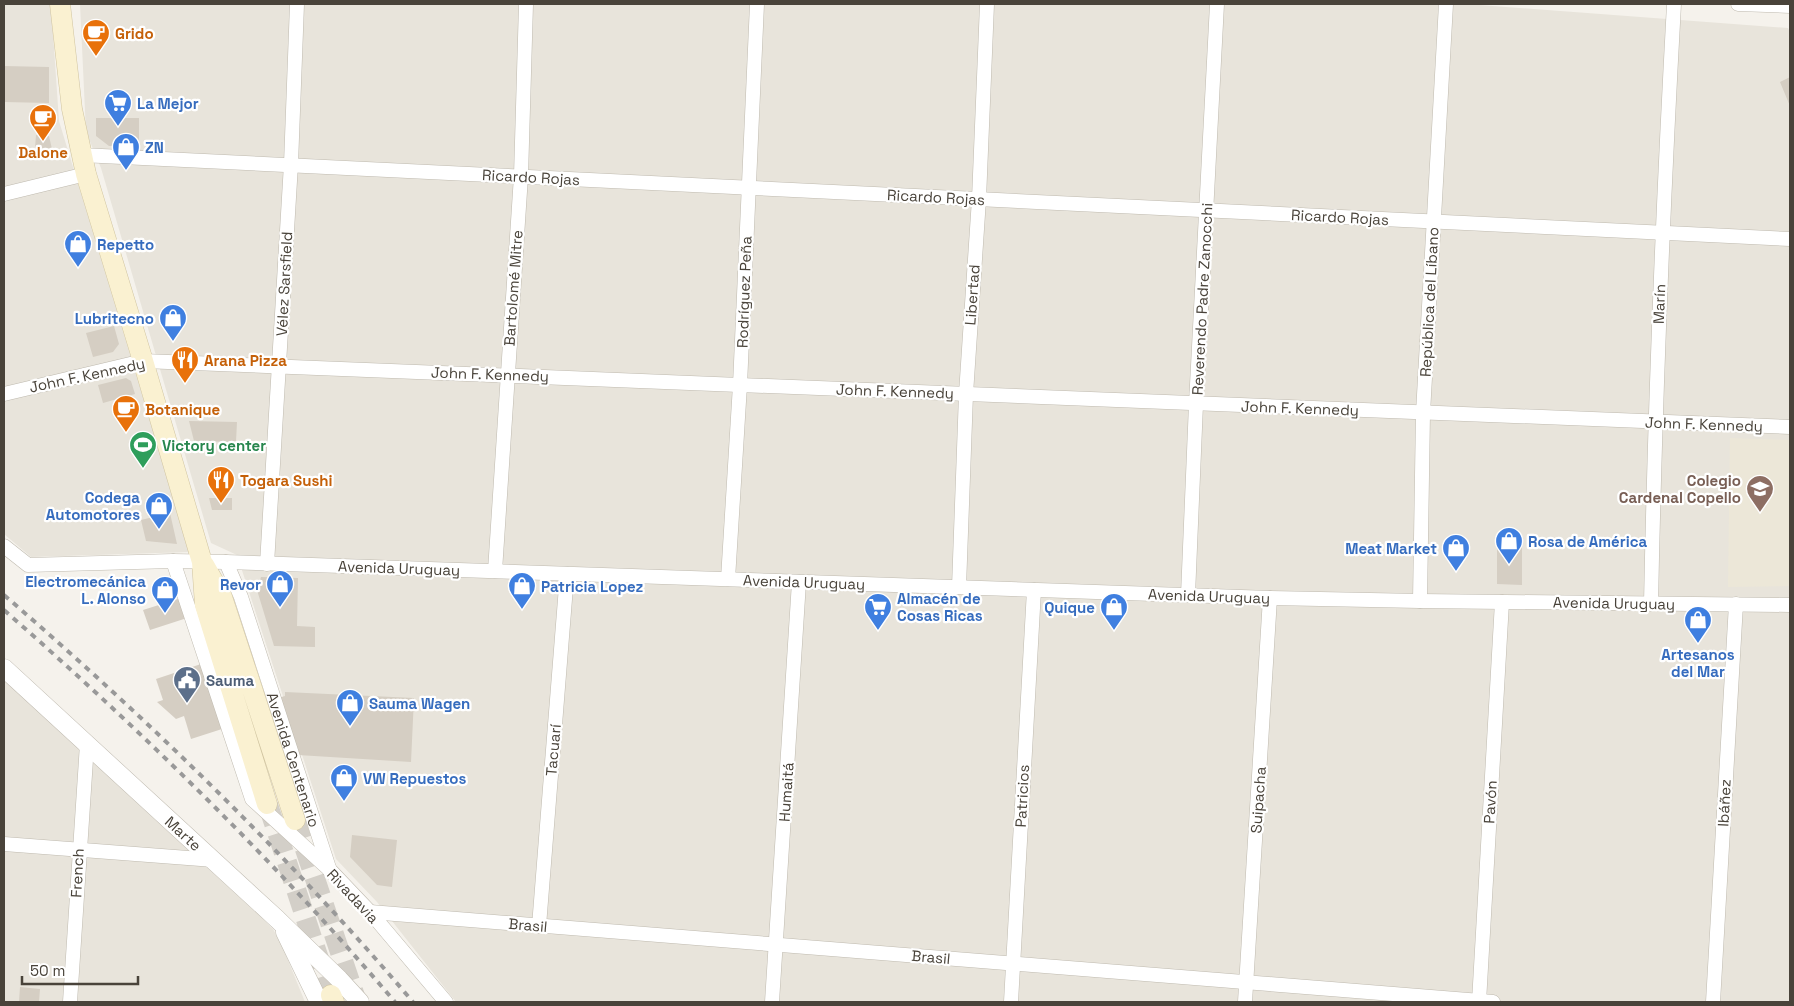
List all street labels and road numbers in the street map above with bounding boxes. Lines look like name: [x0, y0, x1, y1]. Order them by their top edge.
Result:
street label: Ricardo Rojas: [482, 165, 580, 189]
street label: Ricardo Rojas: [887, 185, 985, 209]
street label: Reverendo Padre Zanocchi: [1187, 202, 1217, 396]
street label: Ricardo Rojas: [1291, 205, 1389, 229]
street label: República del Líbano: [1416, 226, 1442, 378]
street label: Bartolomé Mitre: [499, 229, 527, 347]
street label: Vélez Sarsfield: [272, 231, 296, 337]
street label: Rodríguez Peña: [733, 235, 755, 348]
street label: Libertad: [960, 264, 984, 326]
street label: Marín: [1649, 284, 1669, 324]
street label: John F. Kennedy: [27, 353, 147, 397]
street label: John F. Kennedy: [431, 362, 549, 386]
street label: John F. Kennedy: [836, 379, 954, 403]
street label: John F. Kennedy: [1241, 396, 1359, 420]
street label: John F. Kennedy: [1645, 412, 1763, 436]
street label: Avenida Uruguay: [338, 556, 460, 580]
street label: Avenida Uruguay: [743, 570, 865, 594]
street label: Avenida Uruguay: [1148, 584, 1270, 608]
street label: Avenida Uruguay: [1553, 592, 1675, 614]
street label: Avenida Centenario: [263, 690, 325, 829]
street label: Tacuarí: [541, 723, 565, 777]
street label: Humaitá: [774, 761, 798, 822]
street label: Patricios: [1011, 764, 1033, 828]
street label: Suipacha: [1246, 766, 1270, 834]
street label: Ibáñez: [1713, 779, 1735, 827]
street label: Pavón: [1479, 780, 1501, 824]
street label: Marte: [161, 812, 206, 855]
street label: French: [66, 848, 88, 898]
street label: Rivadavia: [323, 865, 383, 928]
street label: Brasil: [508, 914, 548, 936]
street label: Brasil: [911, 946, 951, 968]

